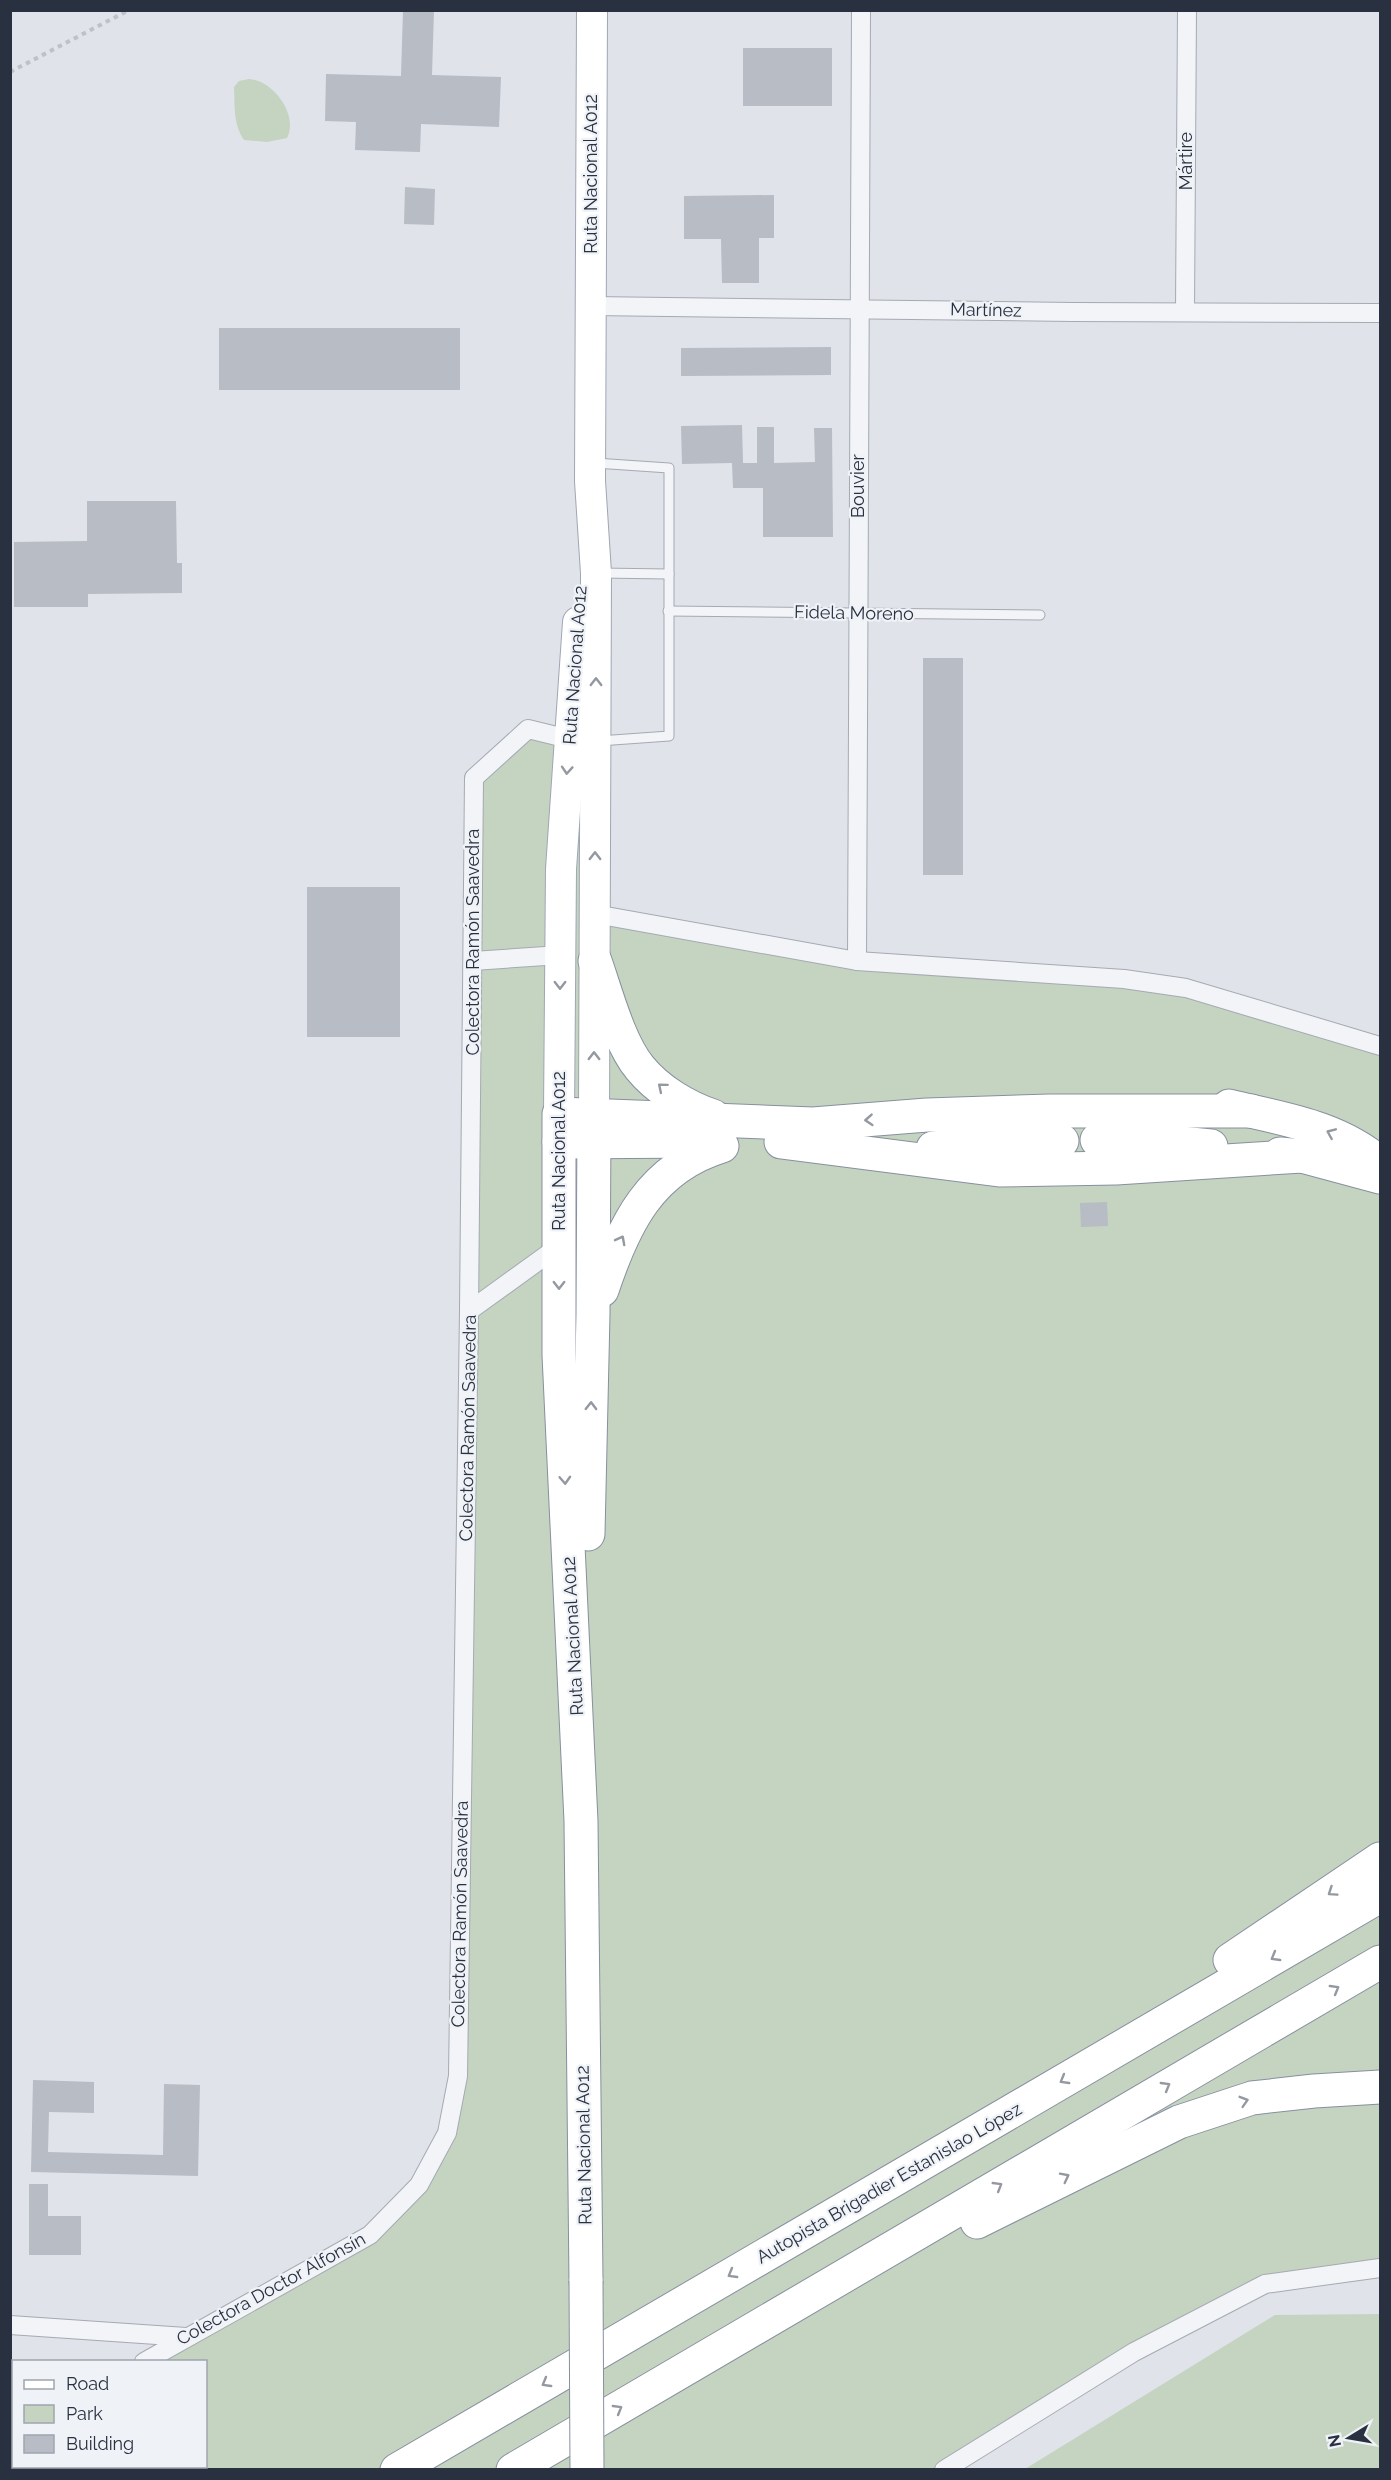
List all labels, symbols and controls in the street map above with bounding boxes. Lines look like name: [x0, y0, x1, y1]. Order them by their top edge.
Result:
street label: Ruta Nacional A012: [580, 94, 601, 254]
street label: Mártire: [1175, 131, 1196, 190]
street label: Martínez: [950, 298, 1022, 321]
street label: Bouvier: [847, 453, 868, 518]
street label: Ruta Nacional A012: [558, 585, 591, 745]
street label: Fidela Moreno: [794, 601, 914, 624]
one-way arrow: [590, 678, 602, 687]
one-way arrow: [561, 765, 574, 774]
street label: Colectora Ramón Saavedra: [462, 829, 483, 1055]
one-way arrow: [589, 851, 601, 860]
one-way arrow: [554, 981, 566, 990]
one-way arrow: [588, 1052, 600, 1061]
street label: Ruta Nacional A012: [548, 1071, 569, 1231]
one-way arrow: [658, 1083, 669, 1094]
one-way arrow: [864, 1113, 873, 1126]
one-way arrow: [1326, 1128, 1337, 1140]
one-way arrow: [614, 1236, 625, 1246]
one-way arrow: [553, 1280, 565, 1289]
street label: Colectora Ramón Saavedra: [455, 1314, 480, 1542]
one-way arrow: [585, 1401, 597, 1410]
one-way arrow: [559, 1475, 572, 1484]
street label: Ruta Nacional A012: [558, 1556, 587, 1716]
street label: Colectora Ramón Saavedra: [447, 1800, 472, 2028]
one-way arrow: [1328, 1884, 1338, 1896]
one-way arrow: [1271, 1950, 1281, 1961]
one-way arrow: [1329, 1984, 1339, 1996]
street label: Ruta Nacional A012: [572, 2065, 595, 2225]
one-way arrow: [1060, 2073, 1070, 2084]
one-way arrow: [1160, 2082, 1170, 2093]
one-way arrow: [1238, 2096, 1249, 2108]
street label: Autopista Brigadier Estanislao López: [752, 2098, 1025, 2267]
one-way arrow: [1059, 2173, 1070, 2185]
one-way arrow: [992, 2181, 1002, 2193]
street label: Colectora Doctor Alfonsín: [173, 2228, 369, 2349]
one-way arrow: [728, 2267, 738, 2279]
legend: [12, 2360, 207, 2468]
text: Road: [66, 2373, 109, 2394]
one-way arrow: [542, 2376, 552, 2387]
text: Park: [66, 2403, 103, 2424]
one-way arrow: [612, 2404, 622, 2416]
north arrow: [1319, 2408, 1379, 2468]
text: Building: [66, 2433, 134, 2454]
text: N: [1324, 2433, 1345, 2449]

